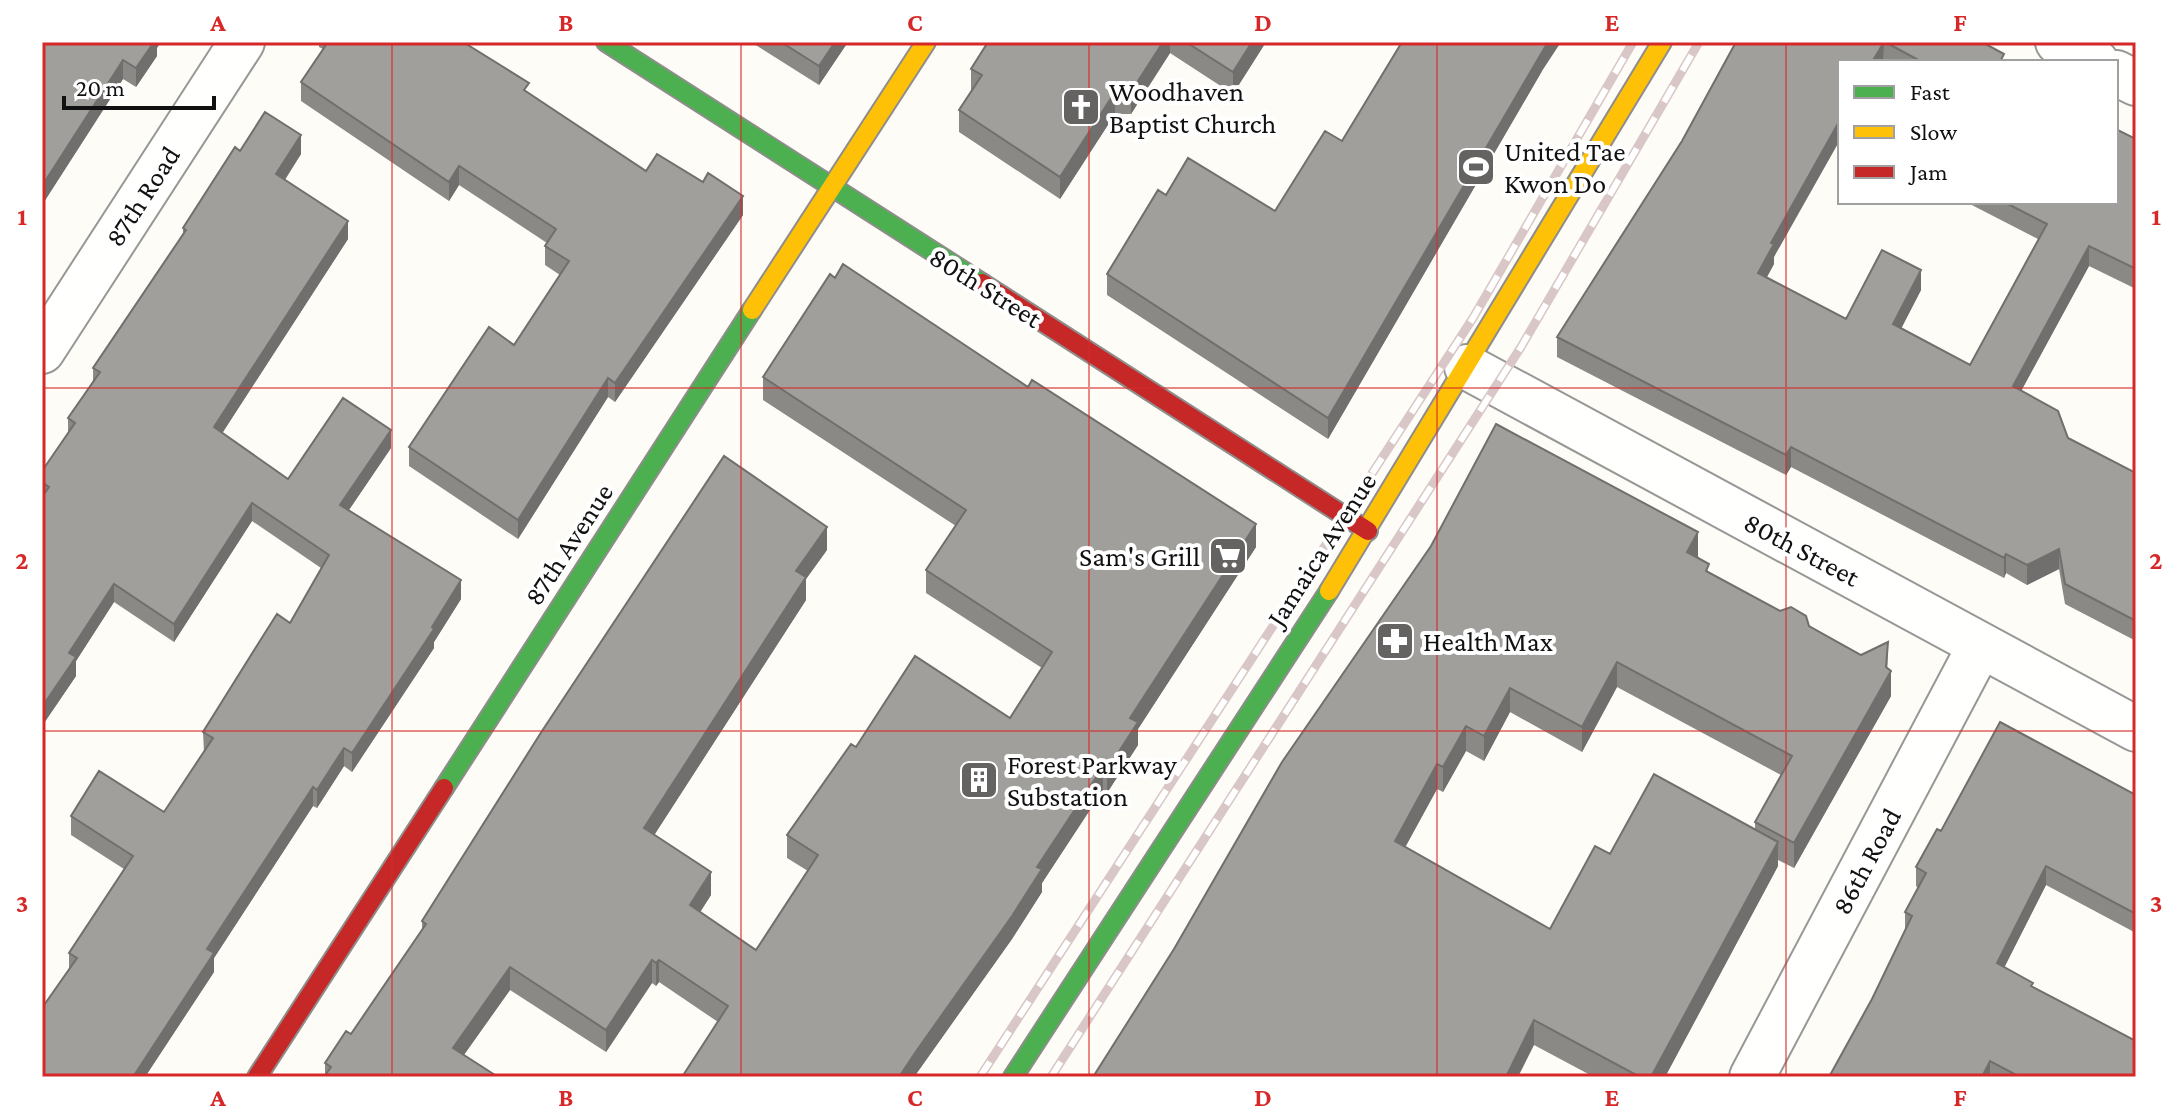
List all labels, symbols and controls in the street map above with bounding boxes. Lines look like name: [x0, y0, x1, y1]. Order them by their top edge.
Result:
text: A: [209, 8, 226, 37]
text: B: [558, 8, 574, 37]
text: C: [907, 8, 923, 37]
text: D: [1254, 8, 1272, 37]
text: E: [1605, 8, 1620, 37]
text: F: [1953, 8, 1967, 37]
scale bar: [64, 60, 214, 110]
legend: [1838, 60, 2118, 204]
text: 20 m: [76, 74, 125, 101]
place label: Woodhaven Baptist Church: [1109, 76, 1276, 139]
text: Fast: [1910, 78, 1951, 105]
church icon: Woodhaven Baptist Church: [1060, 86, 1102, 128]
text: Slow: [1910, 118, 1957, 145]
place label: United Tae Kwon Do: [1504, 136, 1625, 199]
street label: 87th Road: [99, 140, 186, 252]
sports icon: United Tae Kwon Do: [1455, 146, 1497, 188]
text: Jam: [1908, 158, 1948, 185]
text: 1: [17, 202, 27, 231]
text: 1: [2151, 202, 2161, 231]
street label: 80th Street: [924, 241, 1048, 334]
street label: Jamaica Avenue: [1259, 467, 1382, 634]
street label: 87th Avenue: [518, 478, 619, 611]
street label: 80th Street: [1739, 506, 1865, 593]
supermarket icon: Sam's Grill: [1207, 535, 1249, 577]
place label: Sam's Grill: [1079, 541, 1200, 572]
text: 2: [15, 546, 29, 575]
text: 2: [2149, 546, 2163, 575]
pharmacy icon: Health Max: [1374, 620, 1416, 662]
place label: Health Max: [1423, 626, 1553, 657]
place label: Forest Parkway Substation: [1007, 749, 1178, 812]
building icon: Forest Parkway Substation: [958, 759, 1000, 801]
street label: 86th Road: [1826, 803, 1907, 919]
text: 3: [16, 889, 28, 918]
text: 3: [2150, 889, 2162, 918]
text: A: [209, 1083, 226, 1112]
text: B: [558, 1083, 574, 1112]
text: C: [907, 1083, 923, 1112]
text: D: [1254, 1083, 1272, 1112]
text: E: [1605, 1083, 1620, 1112]
text: F: [1953, 1083, 1967, 1112]

